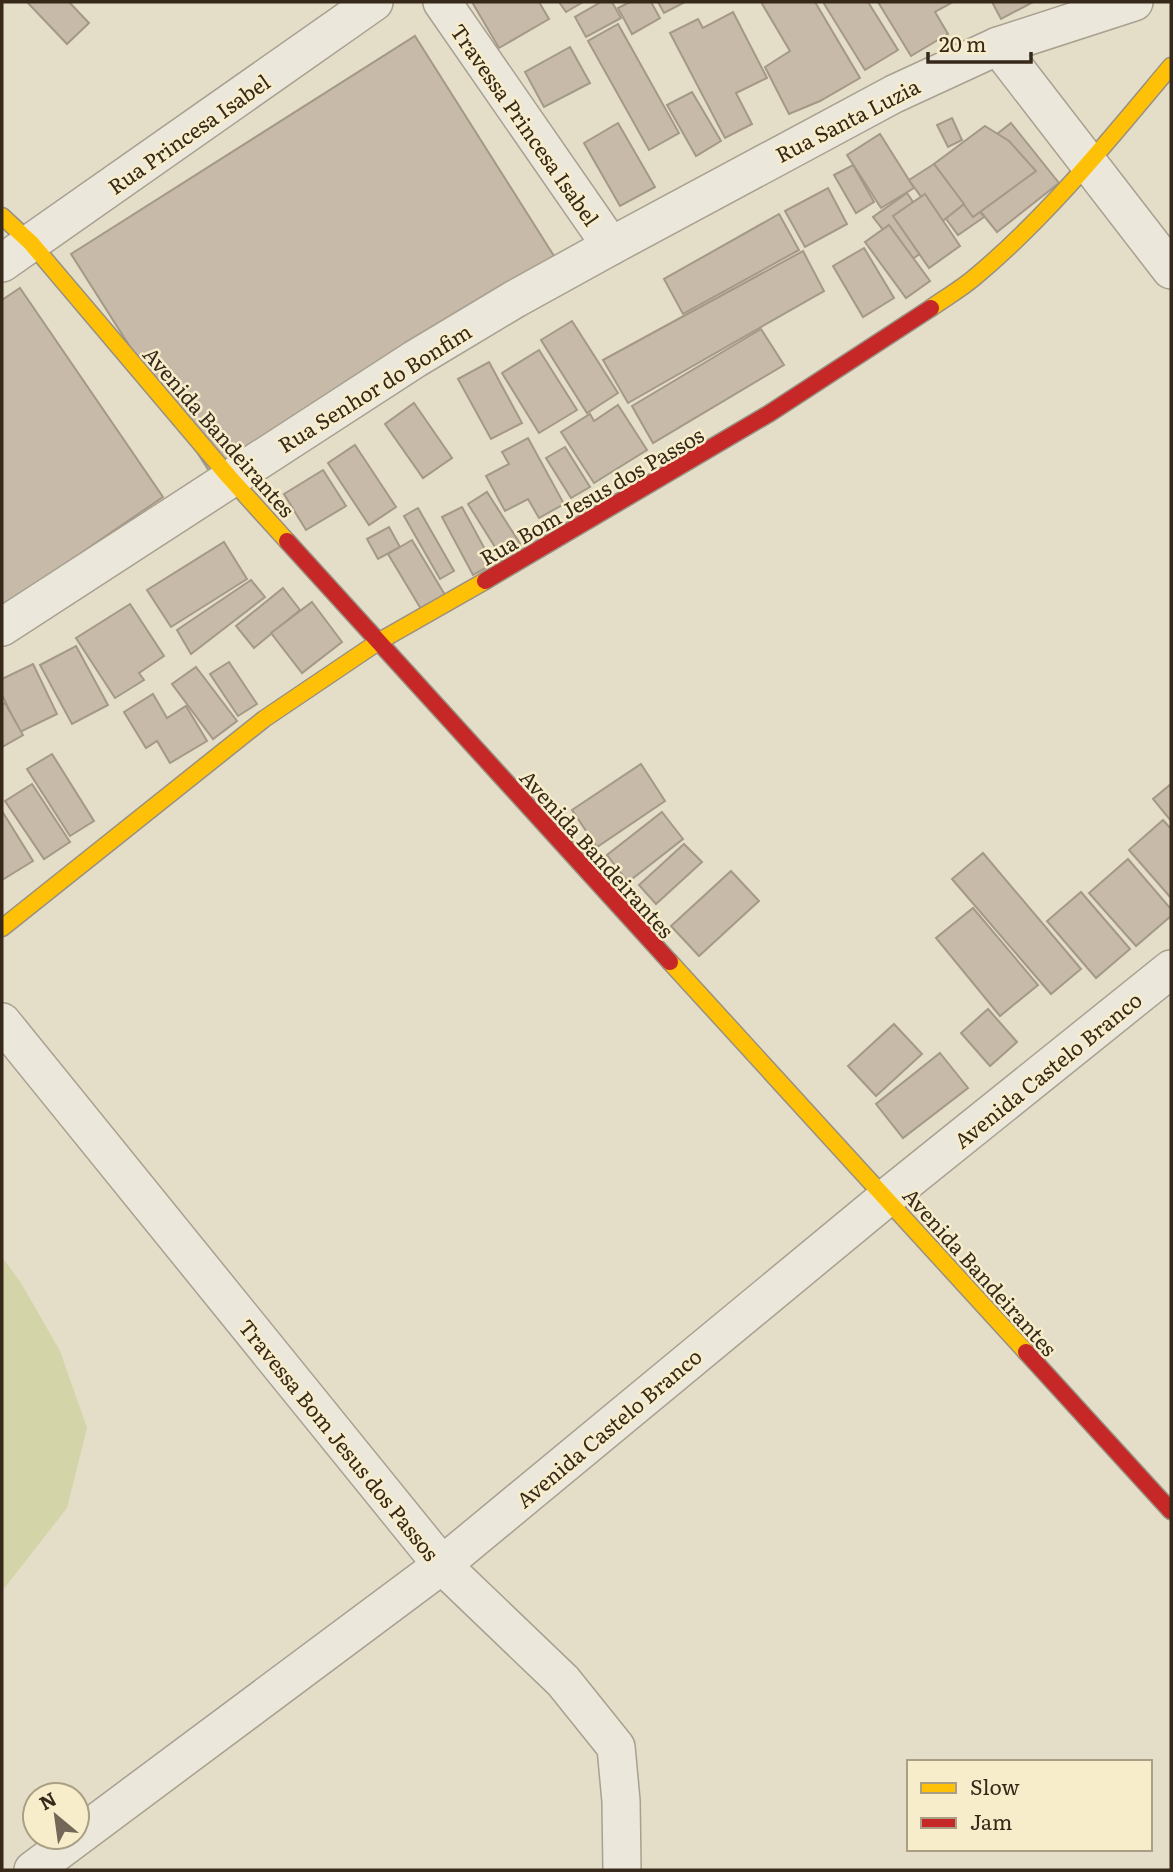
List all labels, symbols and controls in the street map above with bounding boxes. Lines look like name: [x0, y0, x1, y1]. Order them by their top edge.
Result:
street label: Travessa Princesa Isabel: [444, 16, 608, 232]
scale bar: [928, 21, 1031, 65]
text: 20 m: [939, 27, 986, 58]
street label: Rua Princesa Isabel: [101, 65, 275, 201]
street label: Rua Santa Luzia: [769, 69, 925, 169]
street label: Rua Senhor do Bonfim: [271, 315, 477, 459]
street label: Avenida Bandeirantes: [137, 339, 303, 523]
street label: Rua Bom Jesus dos Passos: [473, 418, 709, 572]
street label: Avenida Bandeirantes: [514, 762, 682, 944]
street label: Avenida Castelo Branco: [946, 983, 1148, 1155]
street label: Avenida Bandeirantes: [897, 1180, 1065, 1362]
street label: Travessa Bom Jesus dos Passos: [233, 1311, 447, 1567]
street label: Avenida Castelo Branco: [508, 1340, 708, 1514]
legend: [907, 1760, 1152, 1851]
text: Slow: [970, 1770, 1020, 1801]
north arrow: [21, 1781, 91, 1851]
text: N: [34, 1784, 61, 1816]
text: Jam: [970, 1805, 1012, 1836]

